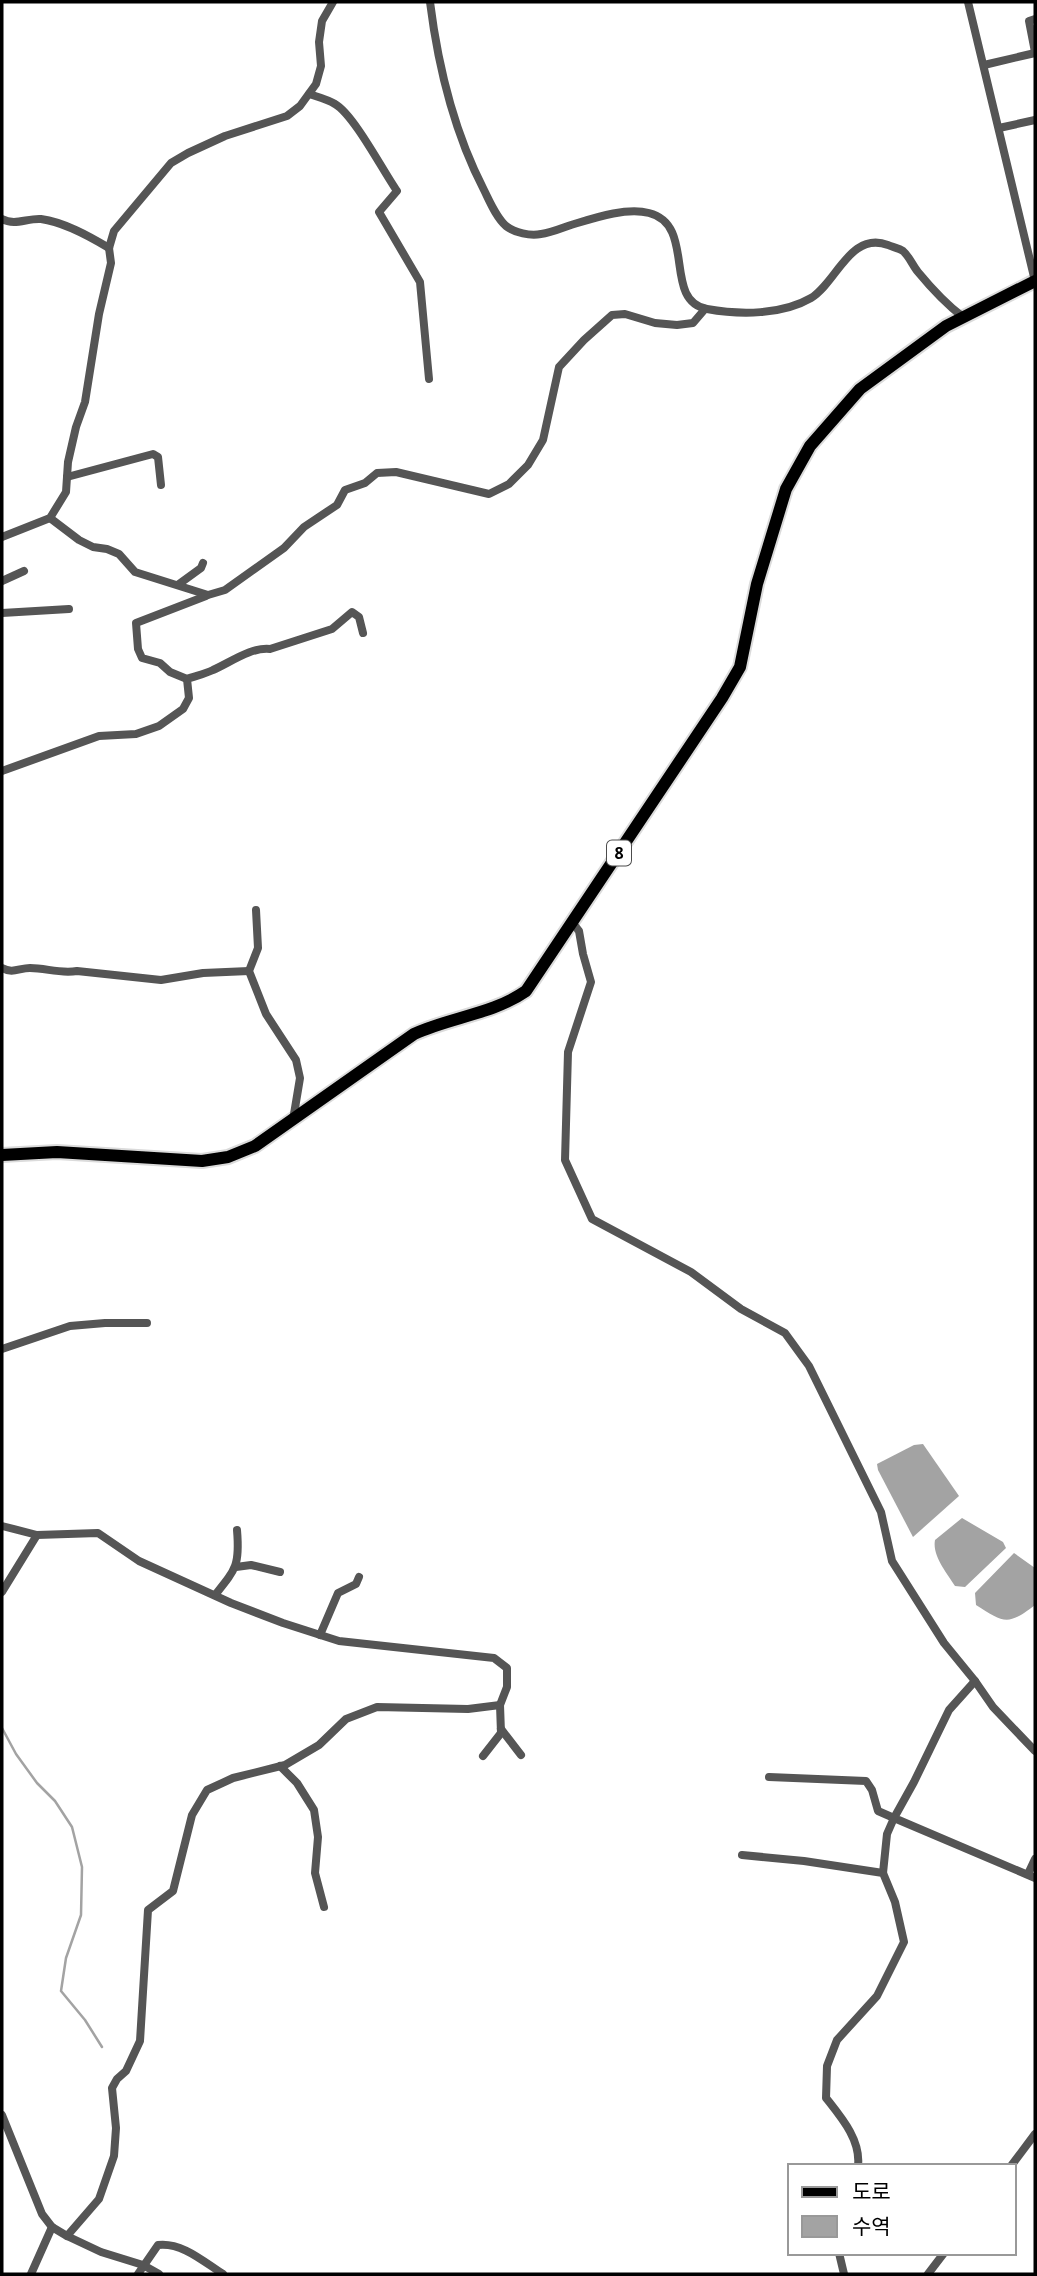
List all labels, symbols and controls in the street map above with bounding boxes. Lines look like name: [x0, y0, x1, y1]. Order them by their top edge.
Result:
road number: 8: [607, 840, 631, 866]
legend: [788, 2164, 1016, 2255]
text: 도로: [852, 2177, 891, 2205]
text: 수역: [852, 2212, 891, 2240]

